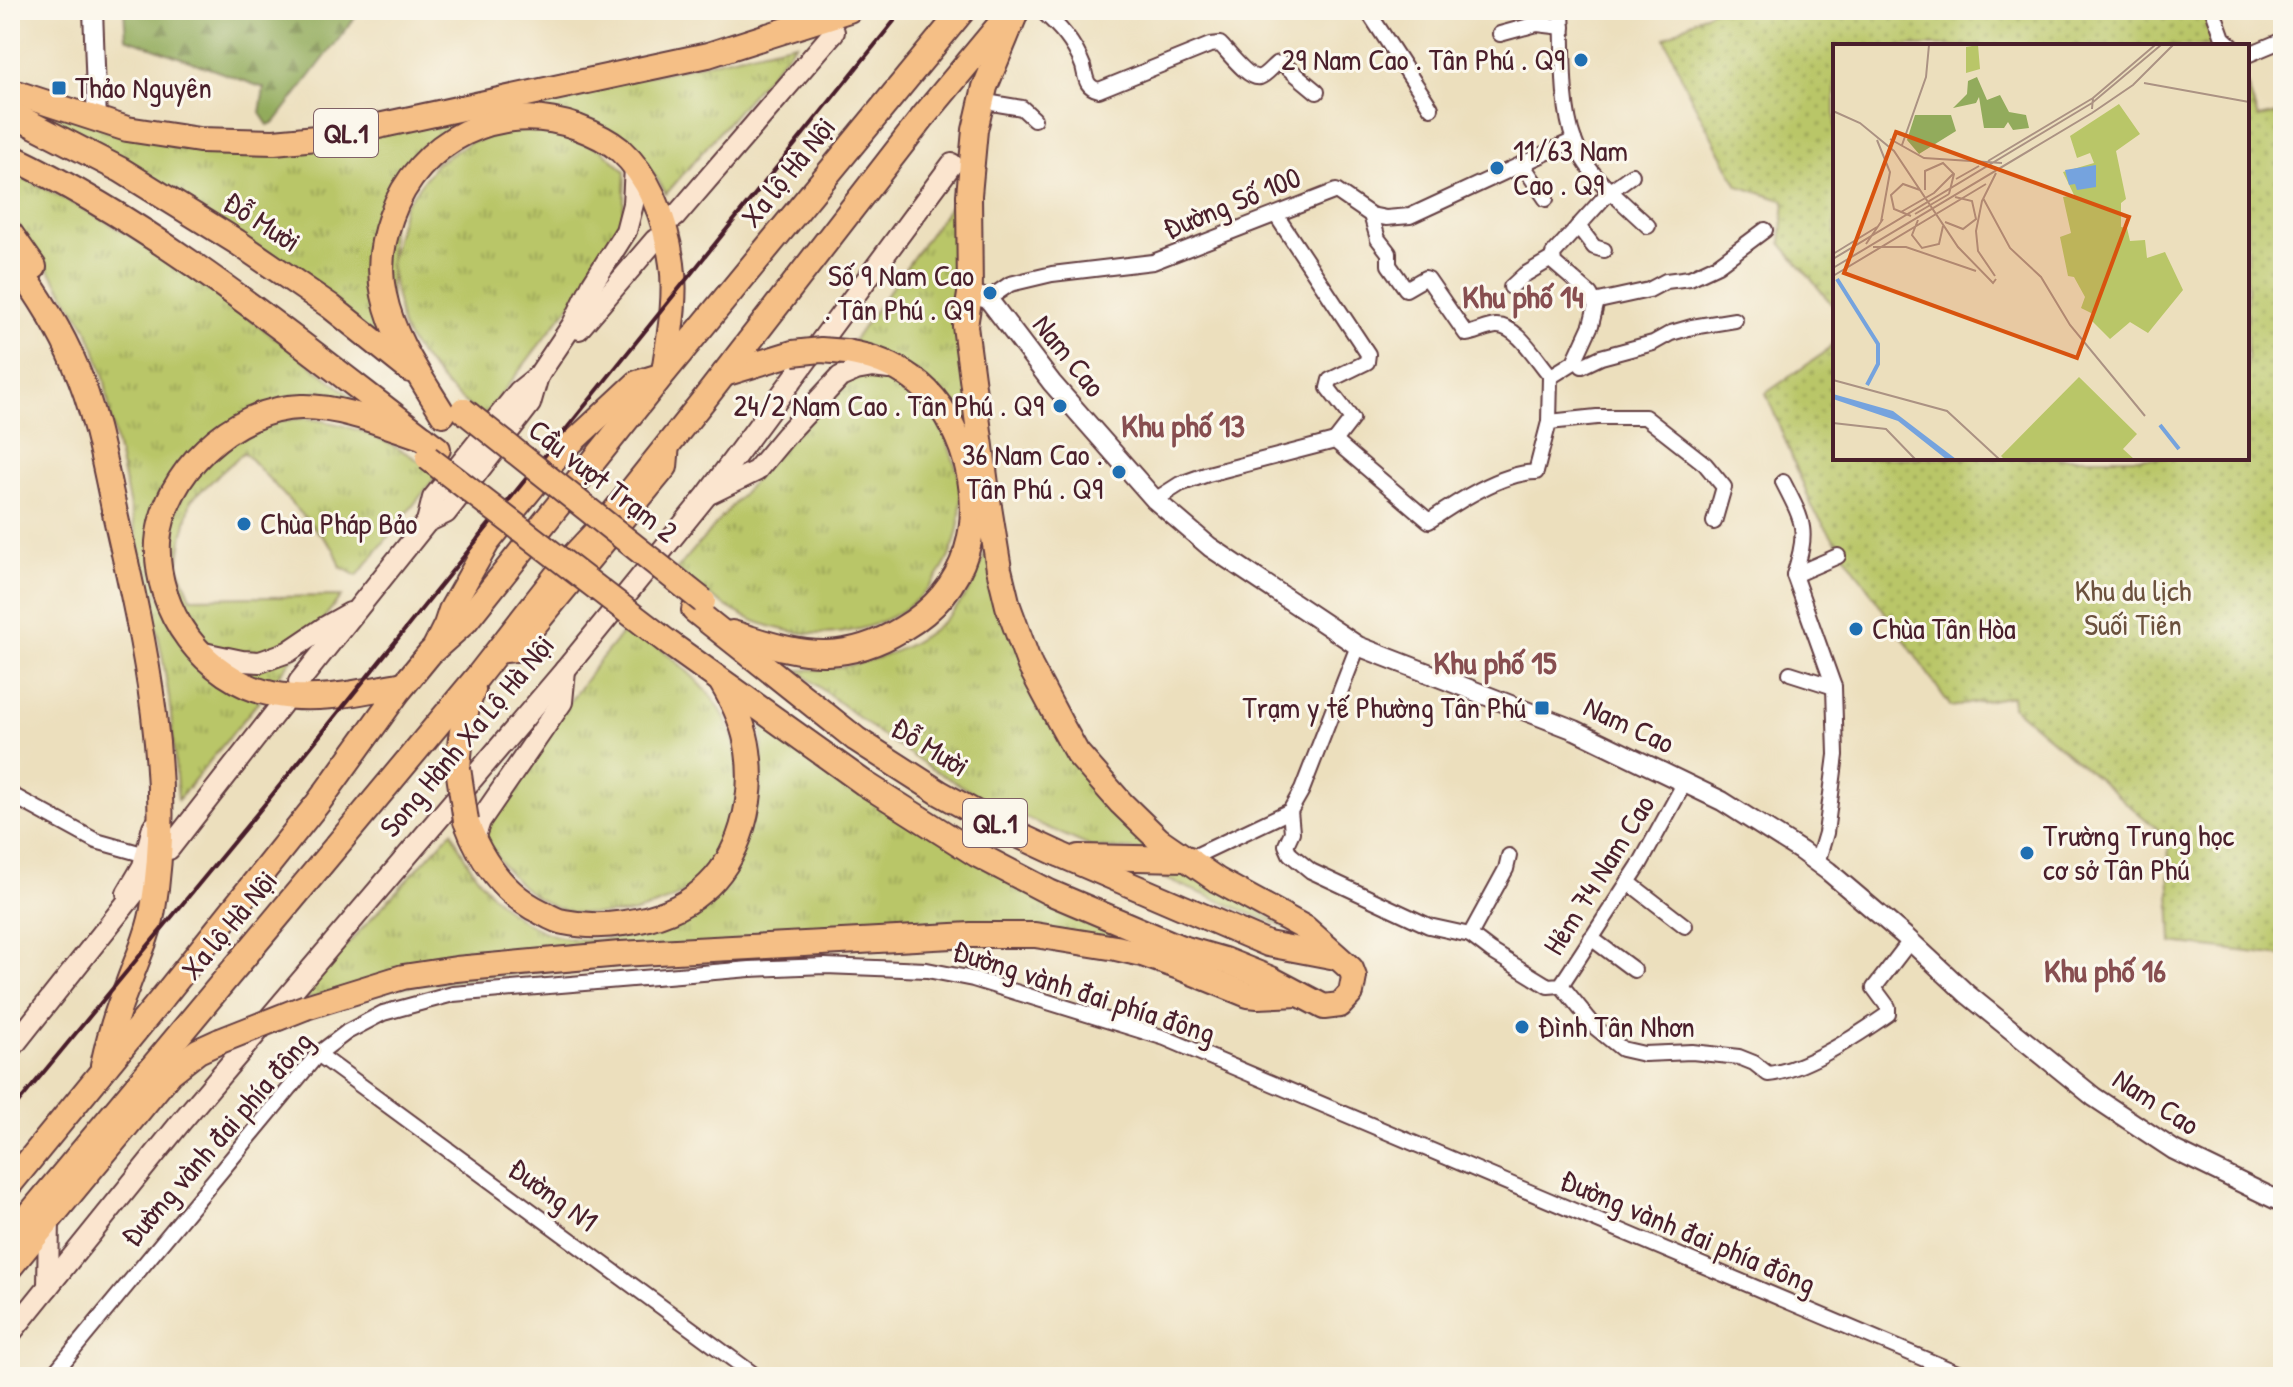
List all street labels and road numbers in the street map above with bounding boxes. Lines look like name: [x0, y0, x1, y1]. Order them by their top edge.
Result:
street label: Xa lộ Hà Nội: [730, 108, 844, 235]
road number: QL.1: [314, 109, 378, 157]
street label: Đường Số 100: [1157, 156, 1306, 248]
street label: Đỗ Mười: [216, 181, 309, 261]
street label: Nam Cao: [1024, 306, 1115, 405]
street label: Cầu vượt Trạm 2: [521, 409, 686, 551]
street label: Song Hành Xa Lộ Hà Nội: [370, 626, 563, 845]
street label: Nam Cao: [1578, 686, 1681, 762]
street label: Đỗ Mười: [884, 707, 977, 785]
street label: Hẻm 74 Nam Cao: [1533, 787, 1663, 962]
road number: QL.1: [963, 799, 1027, 847]
street label: Xa lộ Hà Nội: [171, 861, 286, 987]
street label: Đường vành đai phía đông: [948, 930, 1221, 1052]
street label: Đường vành đai phía đông: [111, 1022, 321, 1255]
street label: Nam Cao: [2106, 1058, 2207, 1144]
street label: Đường N1: [501, 1148, 606, 1240]
street label: Đường vành đai phía đông: [1555, 1159, 1822, 1303]

